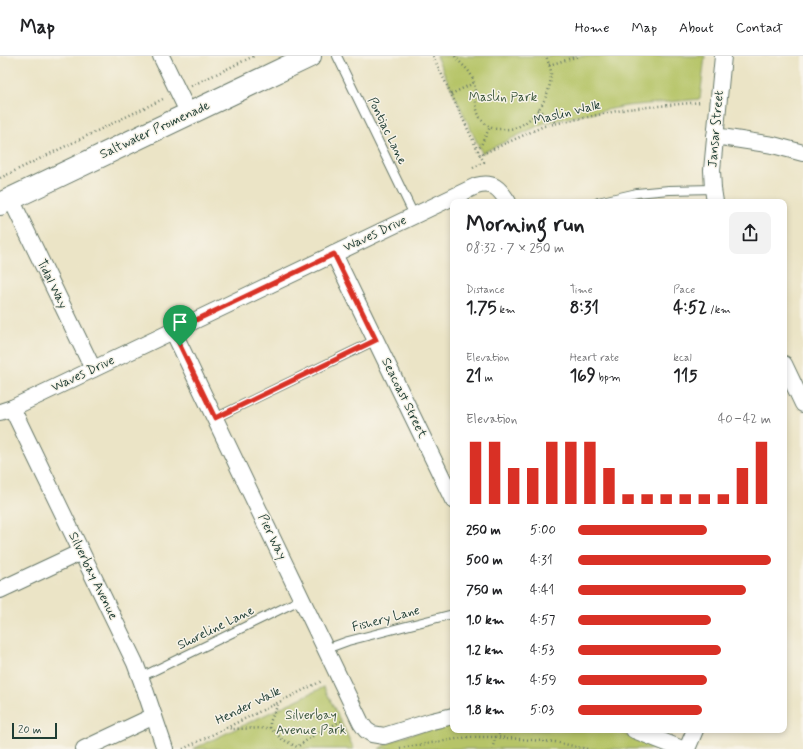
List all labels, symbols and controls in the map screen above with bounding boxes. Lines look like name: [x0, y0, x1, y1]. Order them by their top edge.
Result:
text: Map: [20, 15, 55, 40]
text: Home: [575, 19, 609, 37]
text: Map: [631, 19, 657, 37]
text: About: [679, 19, 714, 37]
text: Contact: [736, 19, 783, 37]
park label: Maslin Park: [469, 89, 538, 106]
street label: Jansar Street: [704, 90, 728, 168]
street label: Pontiac Lane: [363, 94, 411, 168]
street label: Maslin Walk: [532, 96, 603, 130]
street label: Saltwater Promenade: [97, 97, 213, 163]
text: Morning run: [466, 211, 585, 239]
street label: Waves Drive: [341, 212, 409, 256]
button: share: [729, 212, 771, 254]
text: 08:32 · 7 × 250 m: [466, 240, 564, 257]
street label: Tidal Way: [33, 256, 71, 312]
text: Distance: [466, 283, 505, 297]
text: Time: [570, 283, 593, 297]
text: Pace: [673, 283, 695, 297]
text: 1.75: [466, 297, 497, 319]
text: 8:31: [570, 297, 599, 319]
text: 4:52: [673, 297, 707, 319]
text: km: [497, 303, 516, 317]
text: /km: [707, 303, 731, 317]
pin: [163, 305, 197, 346]
icon: arrive: [169, 311, 191, 333]
text: Elevation: [466, 351, 509, 365]
text: Heart rate: [570, 351, 619, 365]
text: kcal: [673, 351, 692, 365]
street label: Waves Drive: [49, 352, 117, 396]
street label: Seacoast Street: [377, 355, 431, 441]
text: 21: [466, 365, 482, 387]
text: 169: [570, 365, 596, 387]
text: 115: [673, 365, 698, 387]
text: m: [482, 371, 493, 385]
text: bpm: [596, 371, 621, 385]
text: Elevation: [466, 411, 517, 428]
text: 40–42 m: [718, 411, 771, 428]
street label: Pier Way: [254, 511, 290, 563]
text: 250 m: [466, 522, 501, 539]
text: 5:00: [530, 522, 556, 539]
street label: Silverbay Avenue: [64, 529, 122, 623]
text: 500 m: [466, 552, 503, 569]
text: 4:31: [530, 552, 553, 569]
text: 750 m: [466, 582, 503, 599]
text: 4:41: [530, 582, 554, 599]
street label: Shoreline Lane: [175, 602, 257, 654]
street label: Fishery Lane: [350, 602, 422, 636]
text: 1.0 km: [466, 612, 504, 629]
text: 4:57: [530, 612, 555, 629]
text: 1.2 km: [466, 642, 503, 659]
text: 4:53: [530, 642, 554, 659]
text: 1.5 km: [466, 672, 505, 689]
text: 4:59: [530, 672, 557, 689]
street label: Hender Walk: [213, 683, 284, 729]
text: 1.8 km: [466, 702, 504, 719]
text: 5:03: [530, 702, 554, 719]
park label: Silverbay Avenue Park: [276, 707, 347, 739]
scale bar: [12, 721, 57, 740]
text: 20 m: [18, 723, 41, 737]

